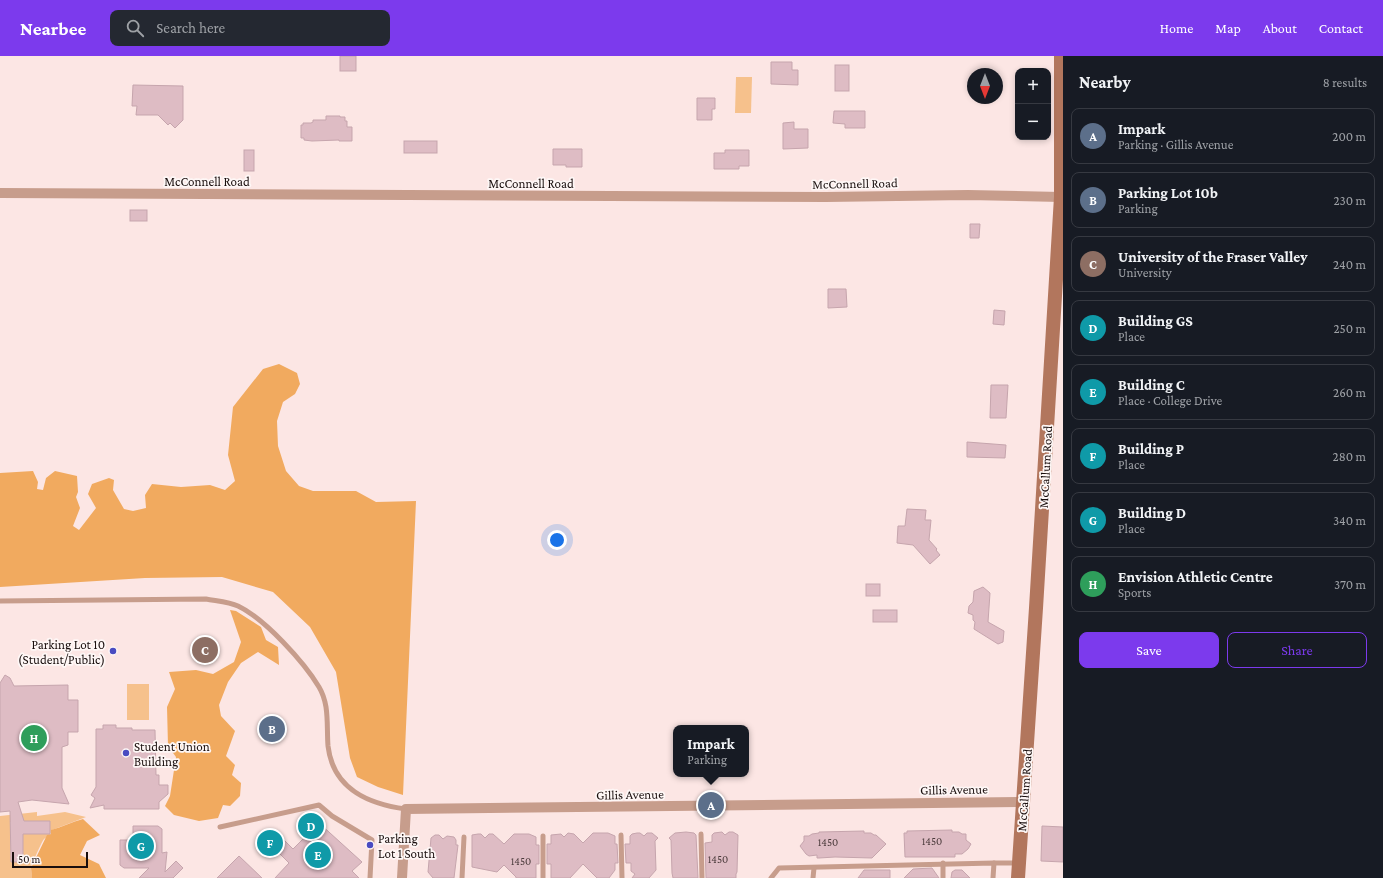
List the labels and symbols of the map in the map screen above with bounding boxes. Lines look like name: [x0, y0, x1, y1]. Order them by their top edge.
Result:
north arrow: [967, 68, 1003, 104]
street label: McConnell Road: [164, 174, 250, 189]
street label: McConnell Road: [812, 175, 898, 192]
street label: McConnell Road: [488, 176, 574, 191]
street label: McCallum Road: [1036, 425, 1055, 509]
your location: [547, 530, 567, 550]
pin: C: [192, 635, 218, 665]
place label: Parking Lot 10 (Student/Public): [18, 637, 105, 668]
marker: Parking Lot 10 (Student/Public): [108, 646, 118, 656]
pin: B: [259, 714, 285, 744]
pin: H: [21, 723, 47, 753]
place label: Student Union Building: [134, 739, 210, 769]
marker: Student Union Building: [121, 748, 131, 758]
street label: McCallum Road: [1014, 748, 1035, 832]
street label: Gillis Avenue: [920, 781, 988, 798]
street label: Gillis Avenue: [596, 786, 664, 803]
pin: A: [698, 790, 724, 820]
pin: D: [298, 811, 324, 841]
pin: F: [257, 828, 283, 858]
pin: G: [128, 831, 154, 861]
place label: Parking Lot 1 South: [378, 831, 435, 861]
house number: 1450: [922, 835, 942, 847]
house number: 1450: [818, 836, 838, 848]
pin: E: [305, 840, 331, 870]
marker: Parking Lot 1 South: [365, 840, 375, 850]
scale bar: [12, 850, 88, 869]
house number: 1450: [708, 853, 728, 865]
house number: 1450: [511, 855, 531, 867]

